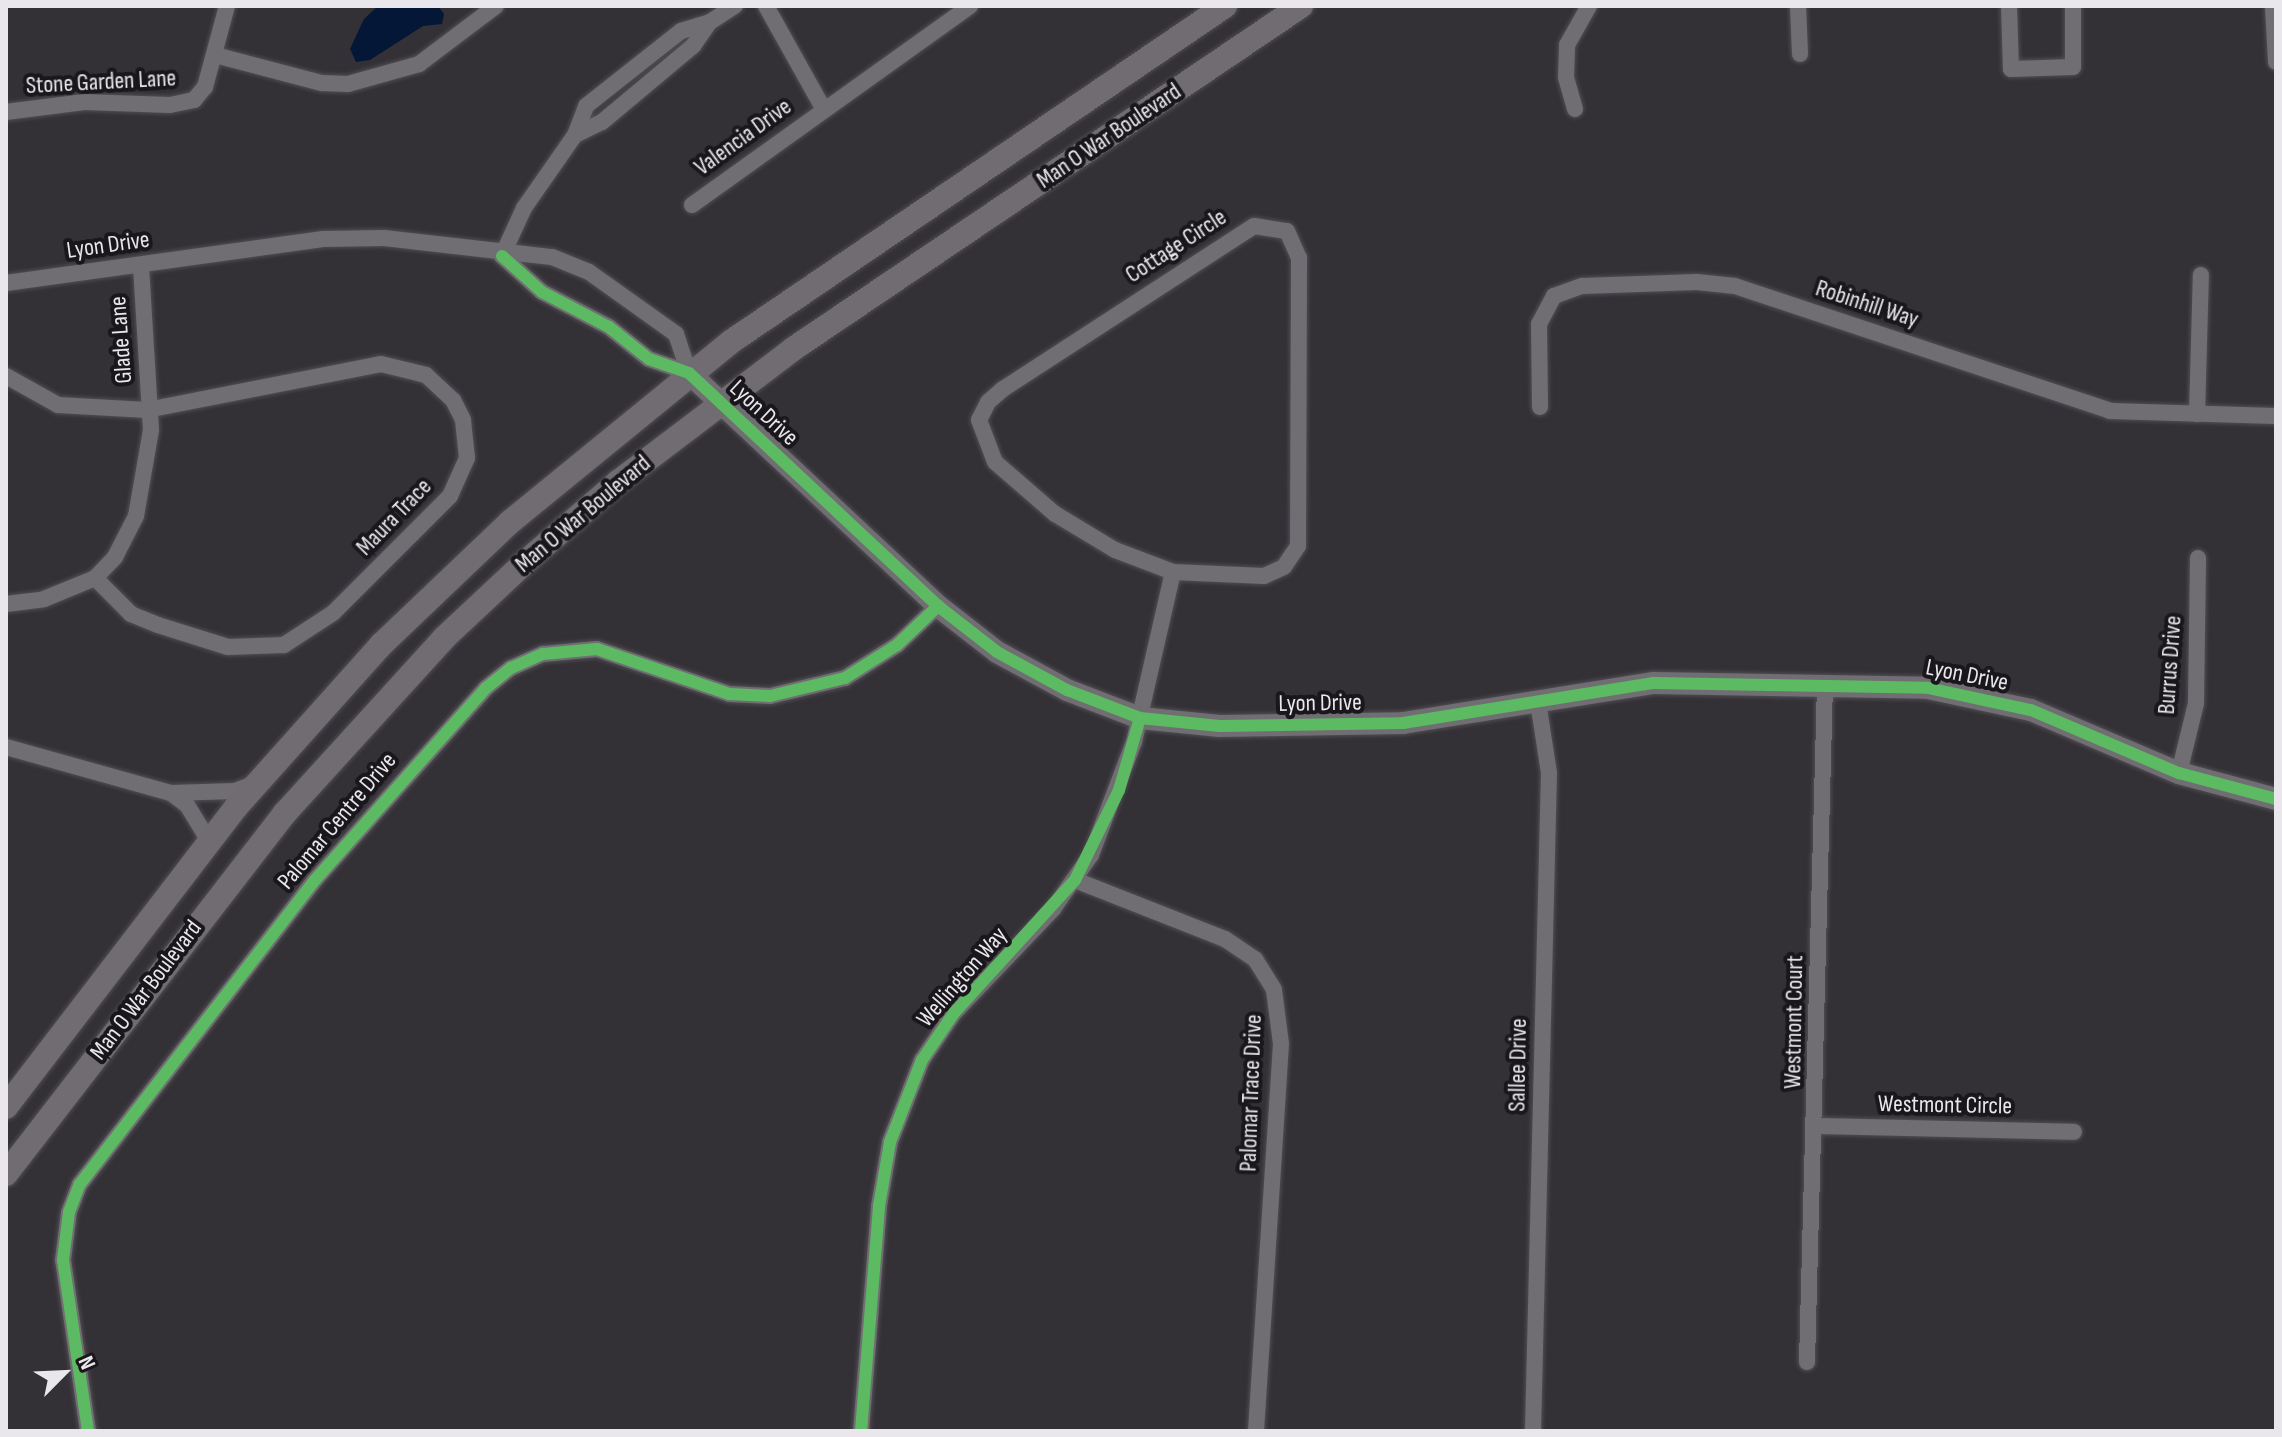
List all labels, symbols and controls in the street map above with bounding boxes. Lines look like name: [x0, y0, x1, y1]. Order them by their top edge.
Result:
street label: Stone Garden Lane: [25, 64, 177, 100]
street label: Man O War Boulevard: [1032, 77, 1186, 195]
street label: Valencia Drive: [689, 92, 797, 182]
street label: Cottage Circle: [1120, 203, 1232, 289]
street label: Lyon Drive: [65, 225, 151, 265]
street label: Robinhill Way: [1812, 274, 1922, 334]
street label: Glade Lane: [104, 295, 138, 385]
street label: Lyon Drive: [724, 374, 804, 452]
street label: Man O War Boulevard: [510, 449, 656, 579]
street label: Maura Trace: [350, 472, 438, 562]
street label: Burrus Drive: [2152, 615, 2188, 715]
street label: Lyon Drive: [1923, 653, 2011, 697]
street label: Lyon Drive: [1278, 688, 1362, 718]
street label: Palomar Centre Drive: [271, 747, 403, 895]
street label: Man O War Boulevard: [84, 914, 208, 1066]
street label: Wellington Way: [911, 921, 1013, 1033]
street label: Westmont Court: [1778, 955, 1810, 1089]
street label: Palomar Trace Drive: [1234, 1014, 1268, 1172]
street label: Sallee Drive: [1503, 1018, 1533, 1112]
street label: Westmont Circle: [1878, 1089, 2012, 1121]
north arrow: [24, 1333, 104, 1413]
text: N: [72, 1352, 101, 1374]

